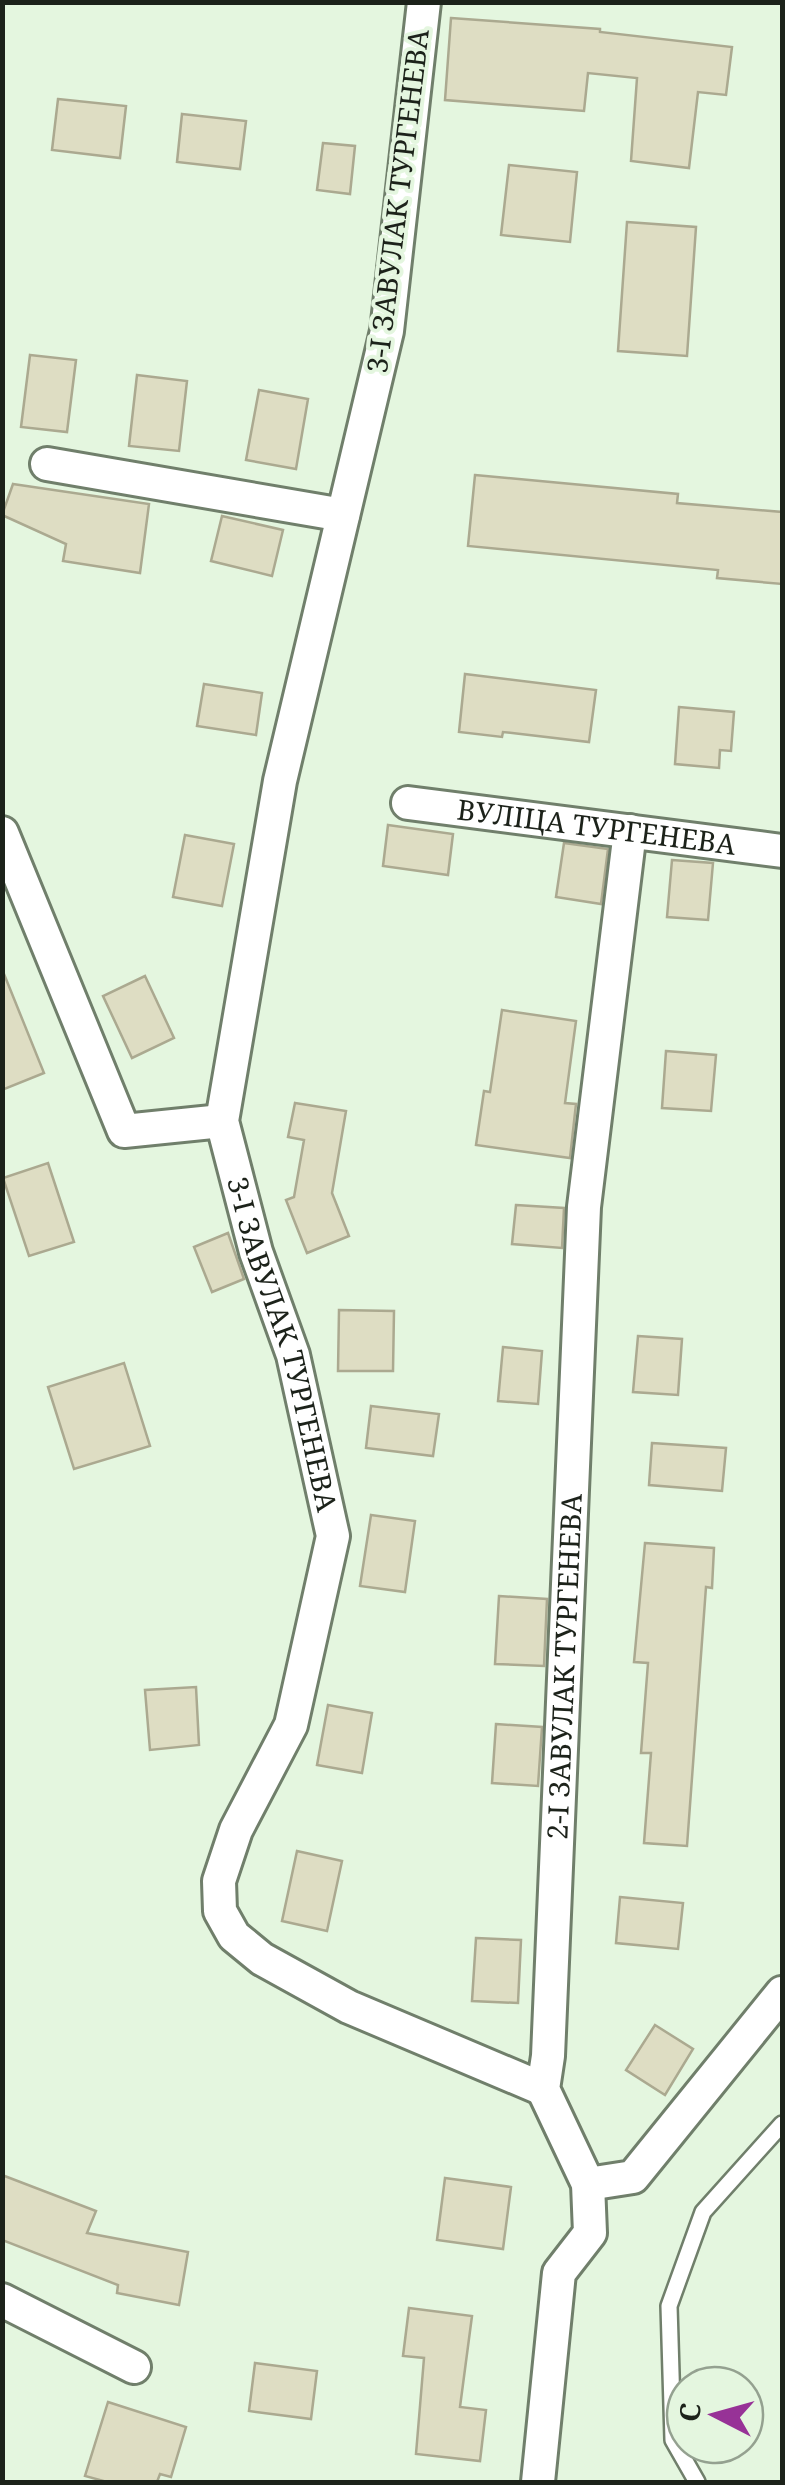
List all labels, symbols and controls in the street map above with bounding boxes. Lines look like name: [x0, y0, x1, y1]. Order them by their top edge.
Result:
street label: 3-І ЗАВУЛАК ТУРГЕНЕВА: [357, 26, 437, 375]
street label: ВУЛІЦА ТУРГЕНЕВА: [455, 789, 738, 863]
street label: 3-І ЗАВУЛАК ТУРГЕНЕВА: [219, 1172, 347, 1515]
street label: 2-І ЗАВУЛАК ТУРГЕНЕВА: [537, 1492, 590, 1840]
north arrow: [665, 2365, 765, 2465]
text: С: [669, 2401, 709, 2423]

